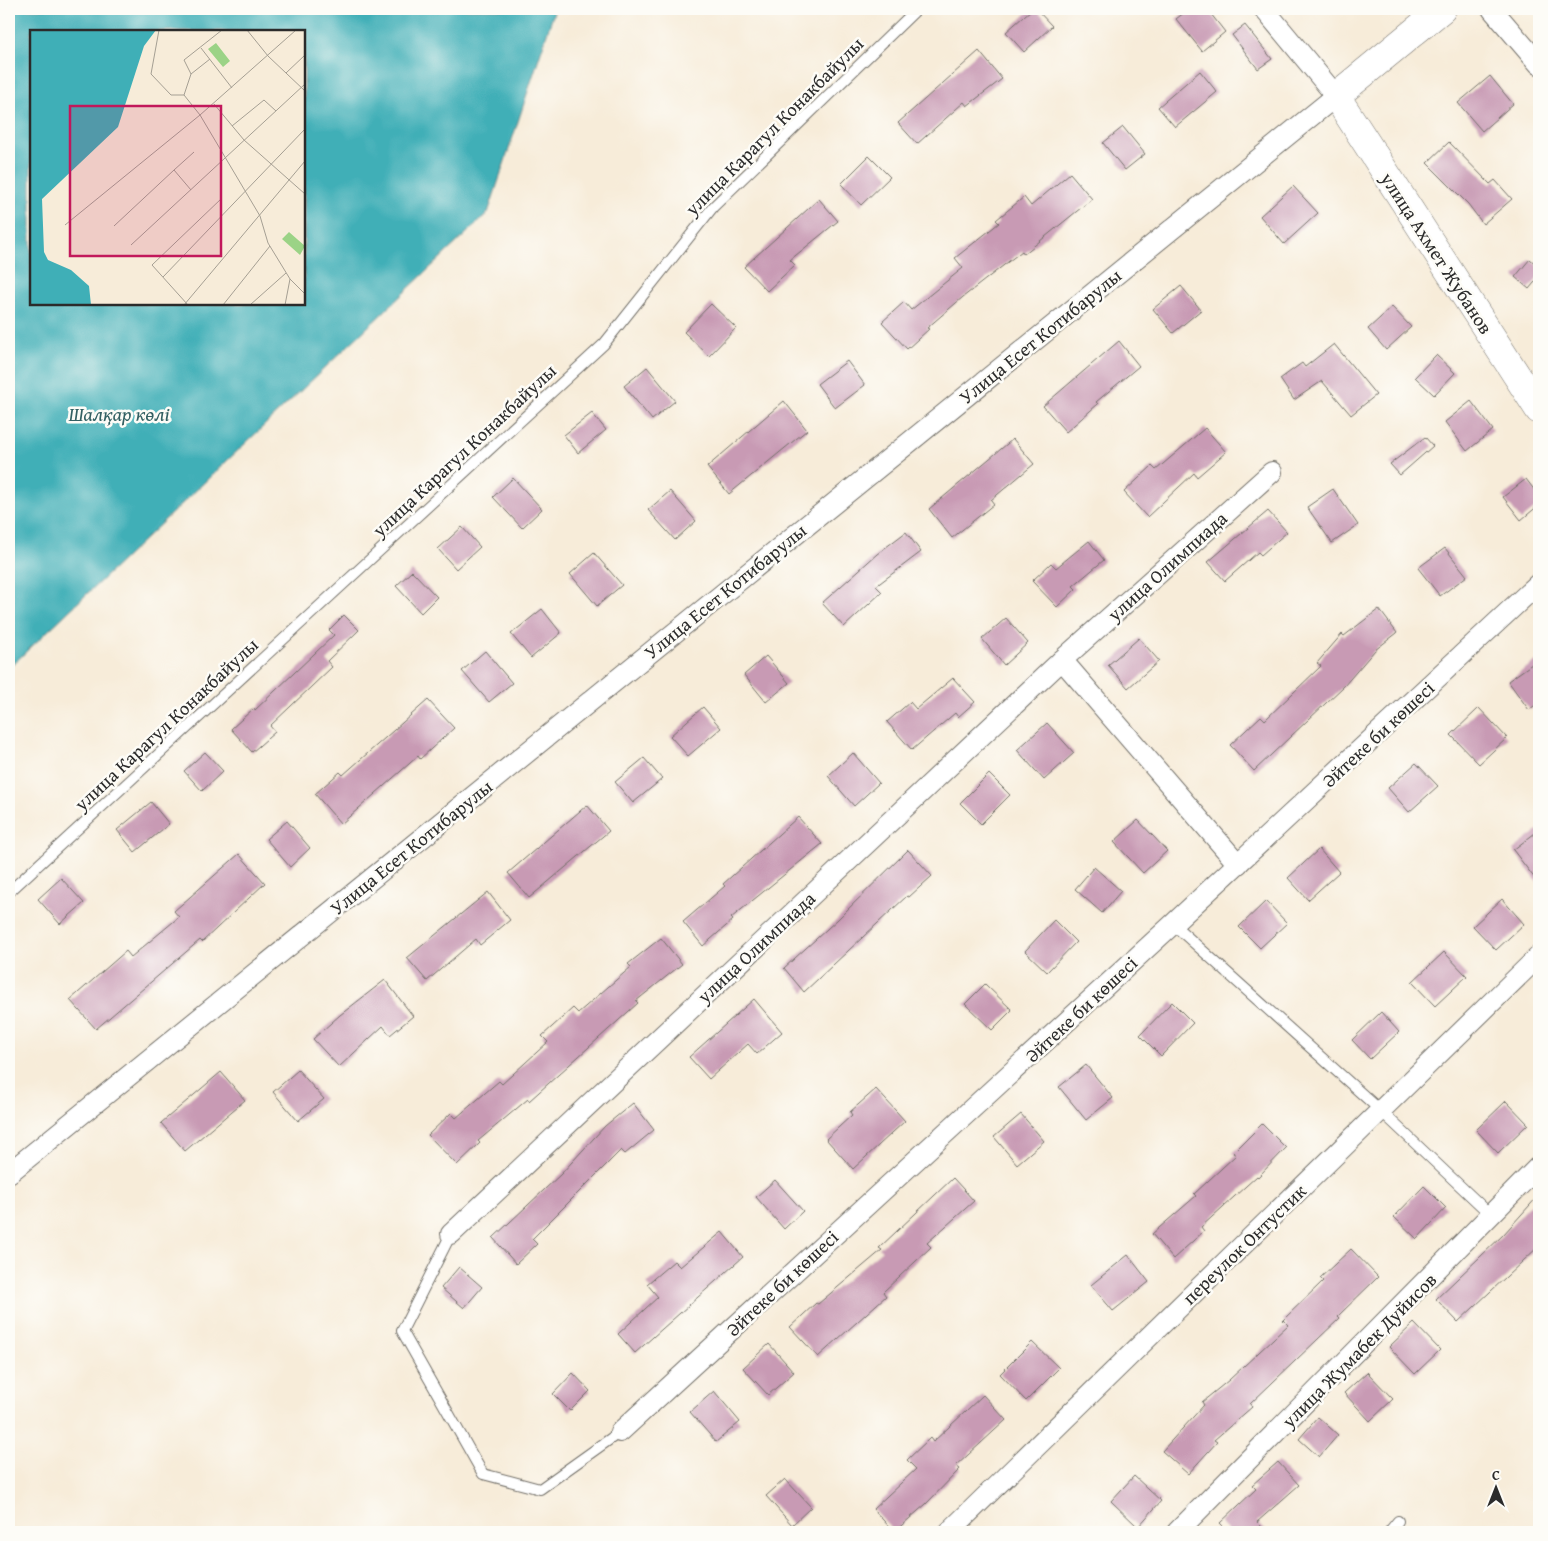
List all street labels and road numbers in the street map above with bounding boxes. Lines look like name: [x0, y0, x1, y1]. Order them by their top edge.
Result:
street label: улица Карагул Конакбайулы: [678, 30, 870, 222]
street label: улица Ахмет Жубанов: [1374, 166, 1500, 339]
street label: Улица Есет Котибарулы: [953, 262, 1127, 410]
street label: улица Карагул Конакбайулы: [365, 357, 562, 544]
street label: улица Олимпиада: [1100, 504, 1233, 628]
street label: Улица Есет Котибарулы: [638, 517, 812, 665]
street label: улица Карагул Конакбайулы: [67, 631, 264, 818]
street label: Әйтеке би көшесі: [1315, 674, 1441, 794]
street label: Улица Есет Котибарулы: [324, 773, 498, 921]
street label: улица Олимпиада: [690, 885, 821, 1010]
street label: Әйтеке би көшесі: [1018, 949, 1144, 1069]
street label: переулок Онтустик: [1176, 1177, 1312, 1311]
street label: Әйтеке би көшесі: [719, 1223, 845, 1343]
street label: улица Жумабек Дуйисов: [1274, 1266, 1443, 1435]

